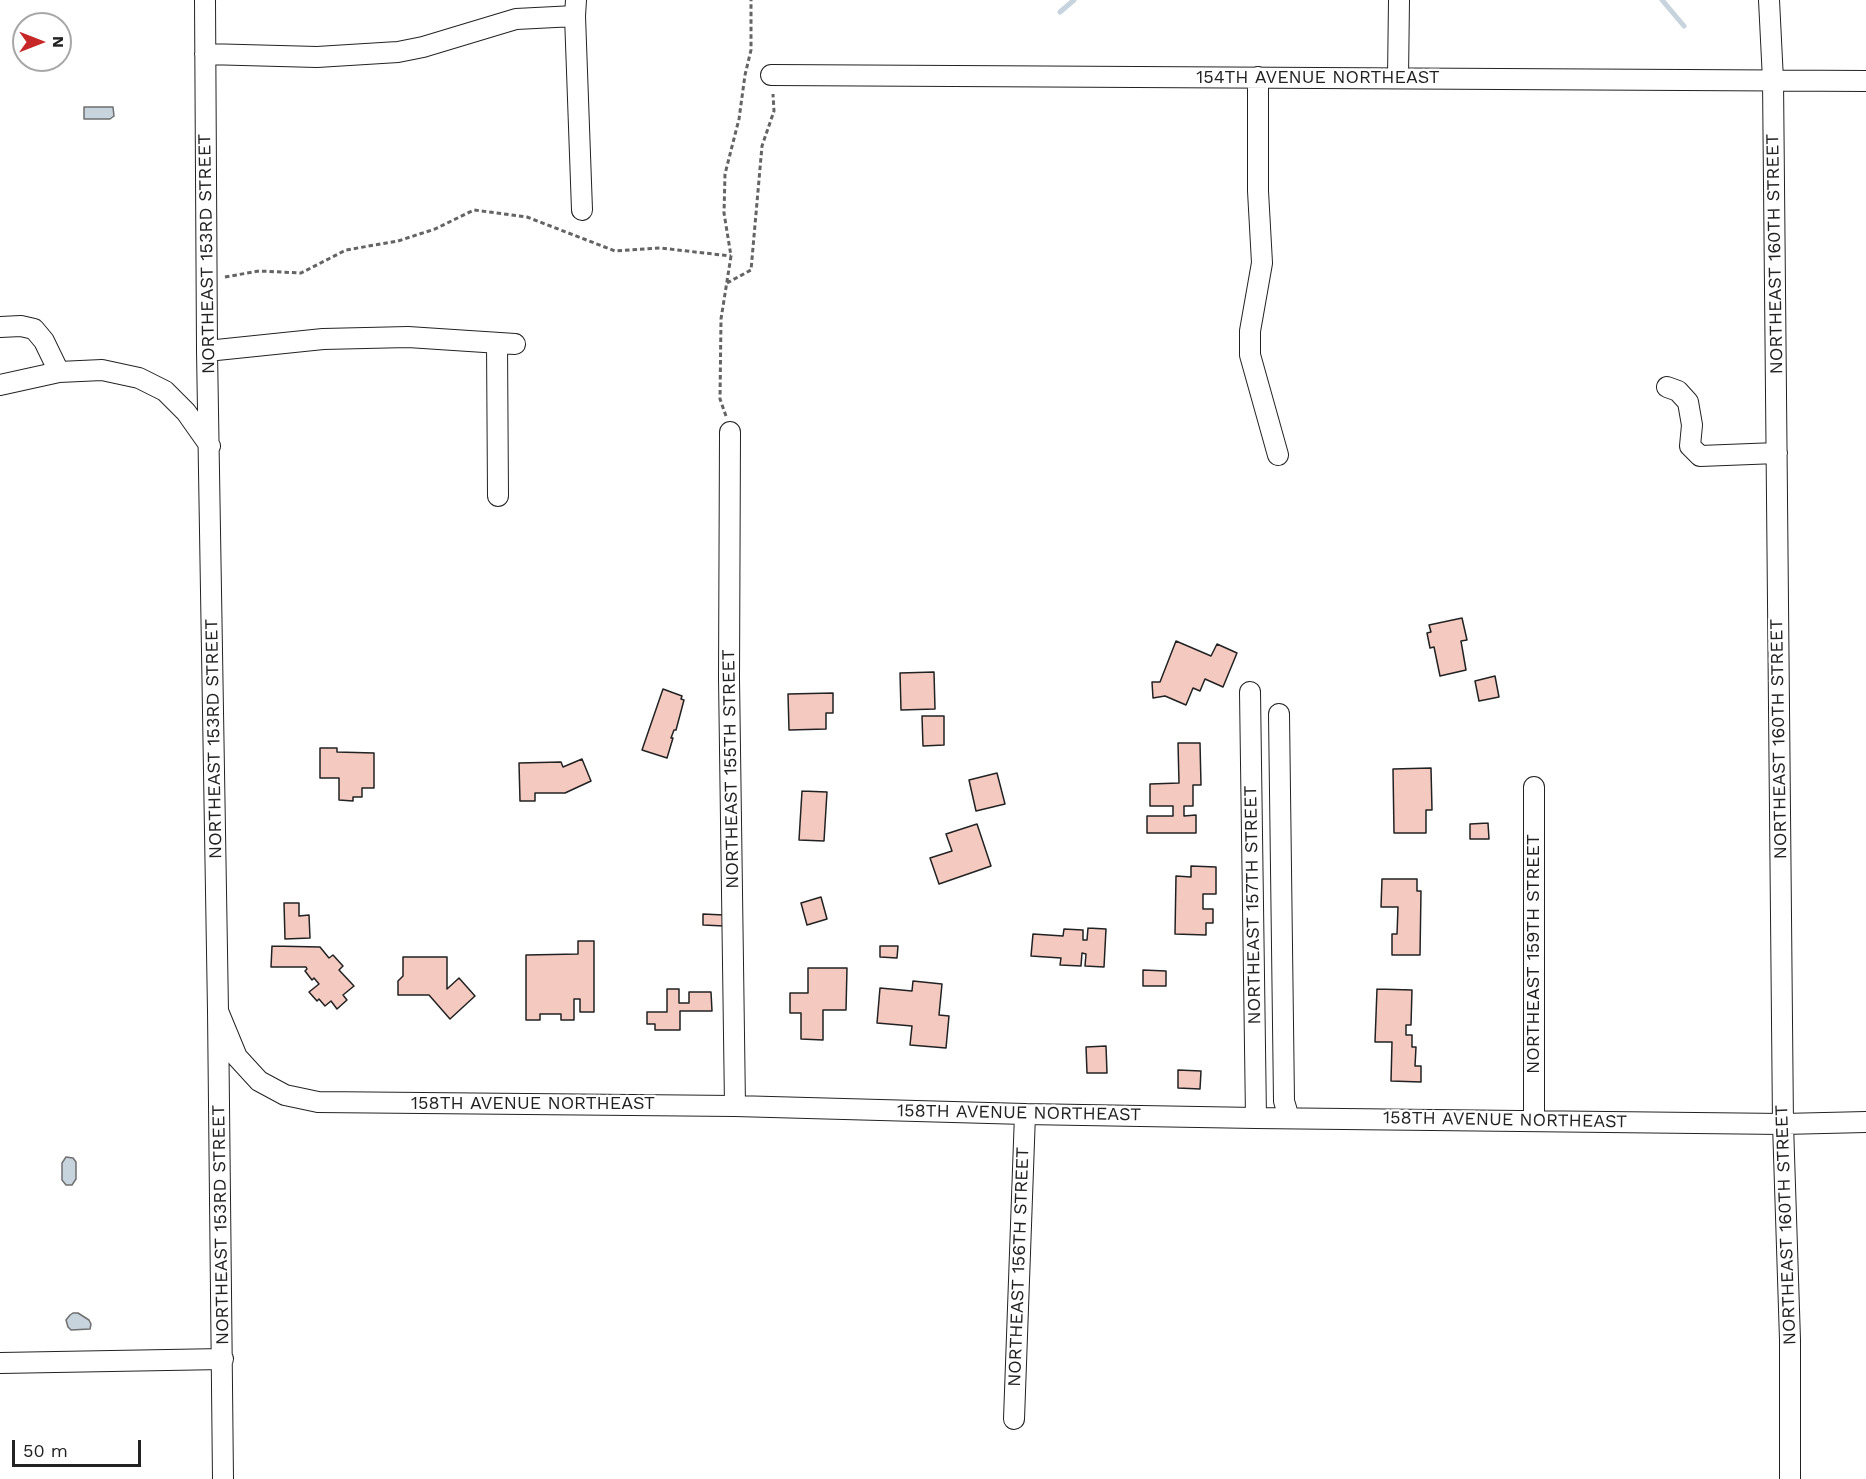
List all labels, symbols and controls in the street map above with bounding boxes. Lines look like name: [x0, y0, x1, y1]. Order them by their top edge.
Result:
north arrow: [12, 12, 72, 72]
text: N: [49, 36, 68, 48]
street label: 154TH AVENUE NORTHEAST: [1196, 67, 1440, 89]
street label: NORTHEAST 160TH STREET: [1762, 133, 1788, 375]
street label: NORTHEAST 153RD STREET: [194, 134, 220, 374]
street label: NORTHEAST 160TH STREET: [1766, 618, 1792, 860]
street label: NORTHEAST 153RD STREET: [201, 619, 227, 859]
street label: NORTHEAST 155TH STREET: [718, 649, 744, 889]
street label: NORTHEAST 157TH STREET: [1240, 785, 1266, 1025]
street label: NORTHEAST 159TH STREET: [1523, 834, 1545, 1074]
street label: 158TH AVENUE NORTHEAST: [411, 1093, 655, 1115]
street label: 158TH AVENUE NORTHEAST: [897, 1100, 1141, 1126]
street label: NORTHEAST 160TH STREET: [1771, 1104, 1801, 1346]
street label: NORTHEAST 153RD STREET: [208, 1105, 234, 1345]
street label: 158TH AVENUE NORTHEAST: [1383, 1107, 1627, 1133]
street label: NORTHEAST 156TH STREET: [1004, 1147, 1034, 1387]
scale bar: [15, 1428, 144, 1466]
text: 50 m: [23, 1440, 68, 1461]

